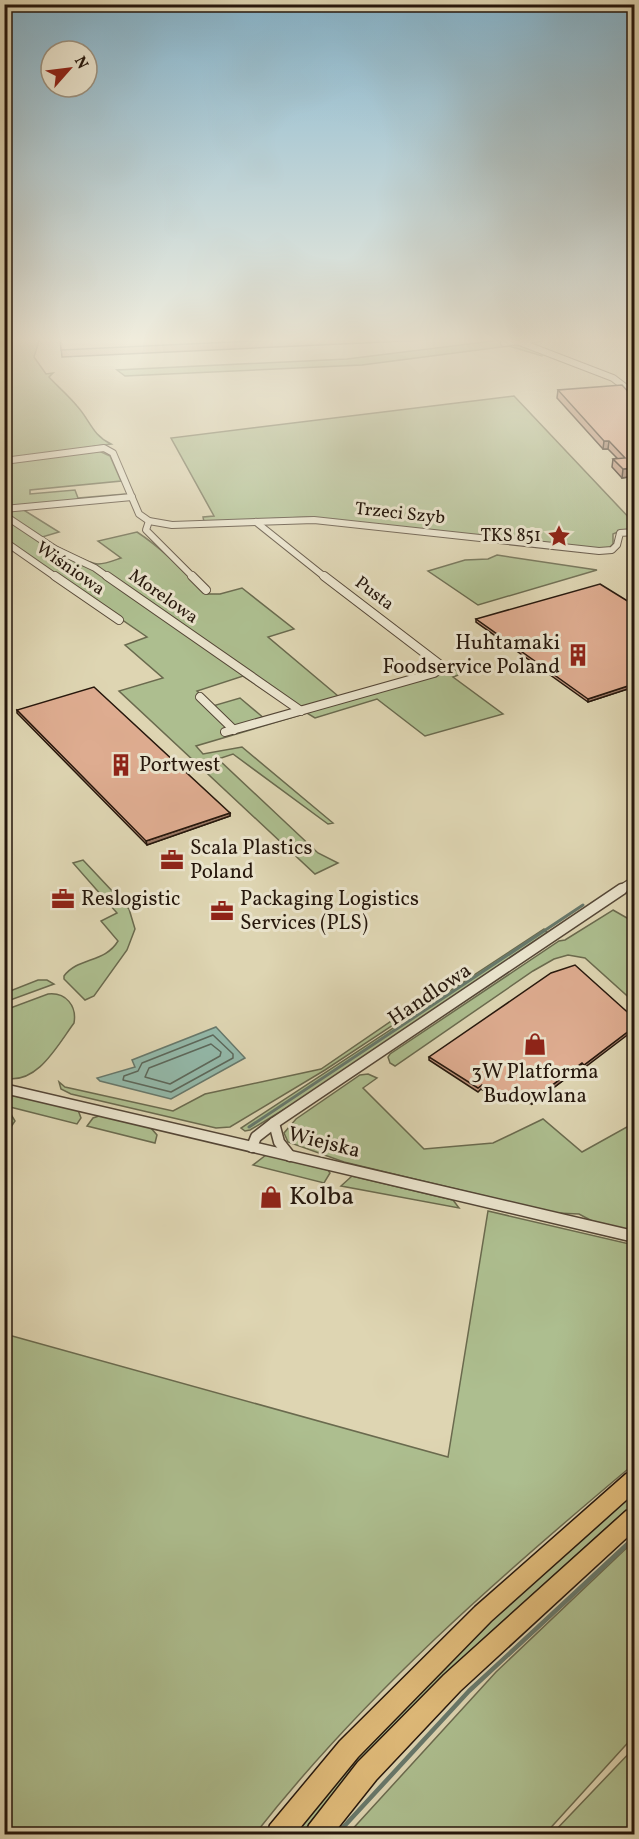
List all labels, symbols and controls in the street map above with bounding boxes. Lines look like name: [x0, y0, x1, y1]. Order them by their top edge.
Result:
north arrow: [39, 39, 99, 99]
text: N: [68, 53, 93, 74]
street label: Trzeci Szyb: [354, 497, 446, 531]
place icon: TKS 851: [546, 523, 572, 549]
place label: TKS 851: [481, 524, 541, 549]
street label: Wiśniowa: [30, 536, 110, 602]
street label: Morelowa: [123, 564, 203, 630]
street label: Pusta: [349, 571, 399, 617]
place label: Huhtamaki Foodservice Poland: [383, 629, 560, 682]
building icon: Huhtamaki Foodservice Poland: [565, 642, 591, 668]
place label: Portwest: [139, 751, 220, 780]
building icon: Portwest: [108, 752, 134, 778]
place label: Scala Plastics Poland: [190, 834, 312, 887]
office icon: Scala Plastics Poland: [159, 847, 185, 873]
place label: Reslogistic: [81, 885, 180, 914]
place label: Packaging Logistics Services (PLS): [240, 885, 419, 938]
office icon: Reslogistic: [50, 886, 76, 912]
office icon: Packaging Logistics Services (PLS): [209, 898, 235, 924]
street label: Handlowa: [383, 957, 477, 1033]
shop icon: 3W Platforma Budowlana: [522, 1031, 548, 1057]
place label: 3W Platforma Budowlana: [471, 1058, 599, 1111]
street label: Wiejska: [285, 1120, 363, 1166]
place label: Kolba: [289, 1179, 354, 1215]
shop icon: Kolba: [258, 1184, 284, 1210]

